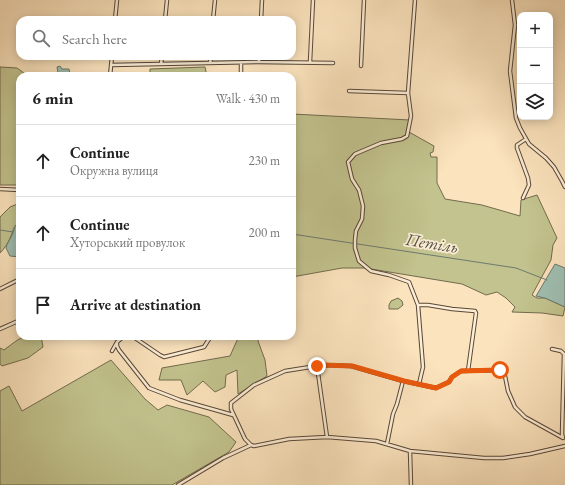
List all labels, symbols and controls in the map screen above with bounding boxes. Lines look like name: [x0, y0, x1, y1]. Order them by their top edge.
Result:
map controls: [517, 12, 553, 120]
button: +: [517, 12, 553, 48]
search box: [16, 16, 296, 60]
icon: search: [30, 27, 52, 49]
text: Search here: [62, 29, 127, 48]
button: −: [517, 48, 553, 84]
button: layers: [517, 84, 553, 120]
text: 6 min: [32, 87, 73, 109]
text: Walk · 430 m: [216, 90, 280, 107]
text: Continue: [70, 143, 130, 162]
icon: ahead: [32, 150, 54, 172]
text: 230 m: [249, 152, 280, 169]
text: Окружна вулиця: [70, 162, 158, 179]
text: Continue: [70, 215, 130, 234]
icon: ahead: [32, 222, 54, 244]
text: 200 m: [249, 224, 280, 241]
water label: Петіль: [403, 228, 460, 258]
text: Хуторський провулок: [70, 234, 185, 251]
icon: arrive: [32, 294, 54, 316]
text: Arrive at destination: [70, 295, 201, 314]
route end: [308, 357, 326, 375]
route start: [491, 361, 509, 379]

